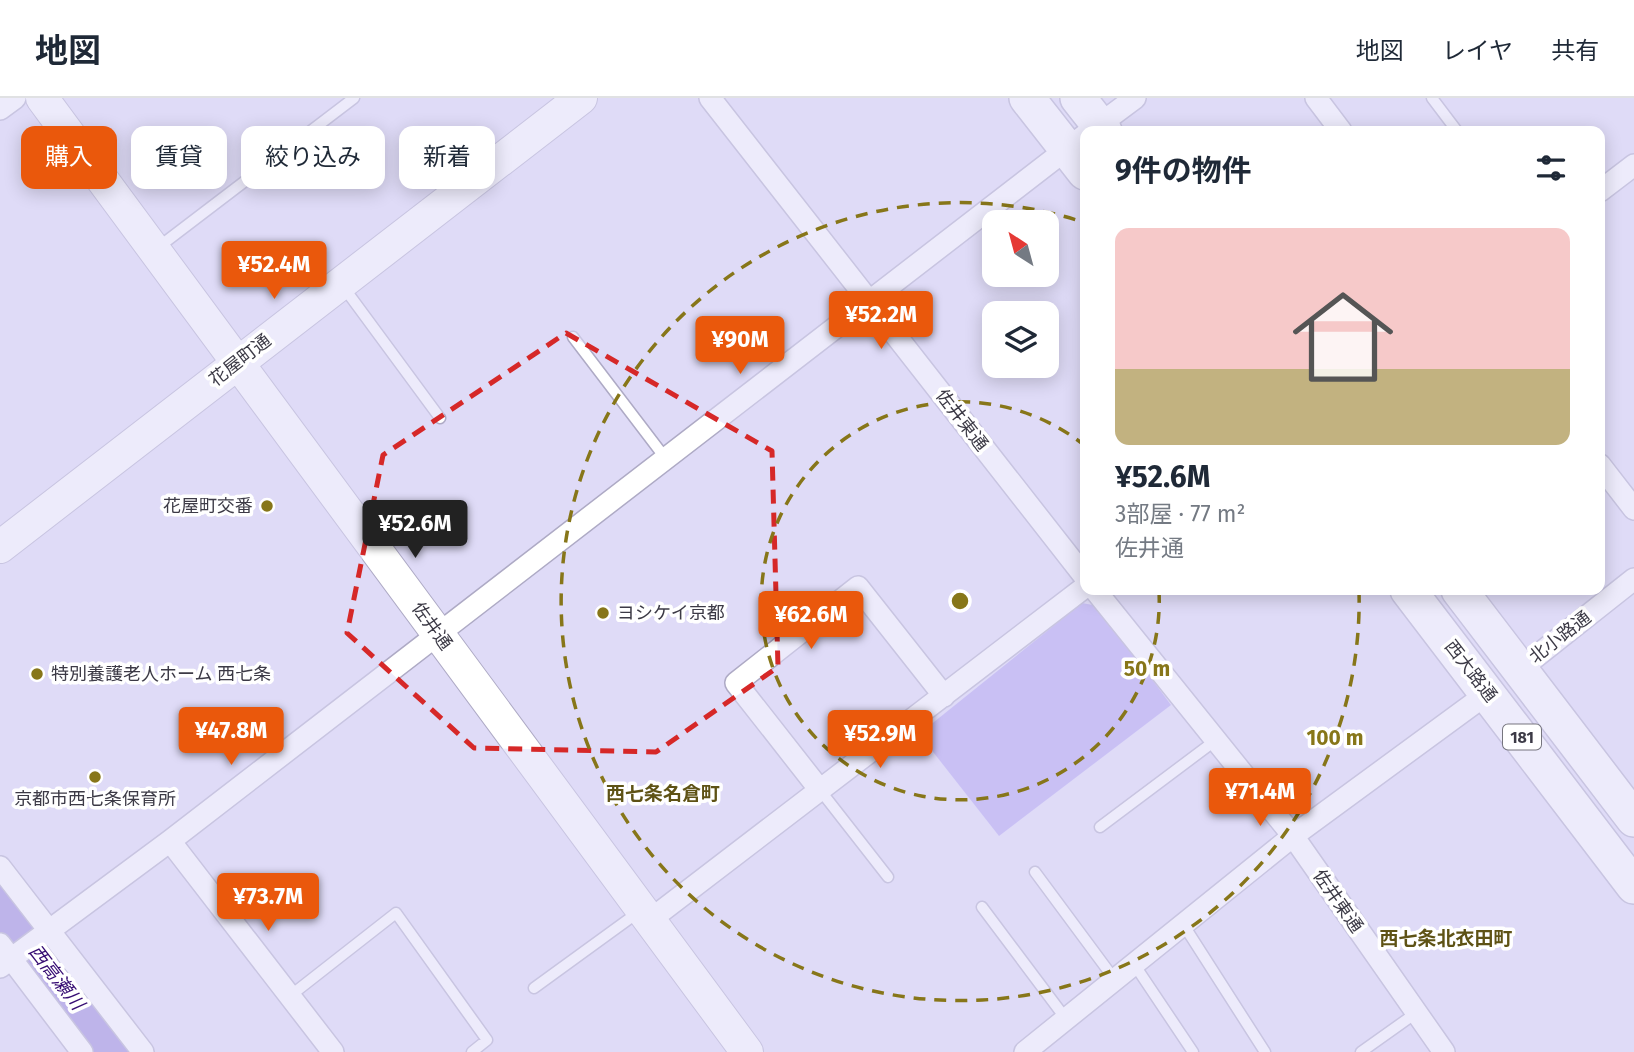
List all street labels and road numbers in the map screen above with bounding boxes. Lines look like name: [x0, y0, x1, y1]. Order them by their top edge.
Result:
street label: 花屋町通: [205, 329, 275, 391]
street label: 佐井東通: [931, 385, 993, 455]
street label: 佐井通: [407, 598, 457, 654]
street label: 北小路通: [1525, 606, 1595, 668]
street label: 西大路通: [1440, 636, 1502, 706]
road number: 181: [1503, 724, 1541, 750]
street label: 佐井東通: [1308, 865, 1368, 937]

